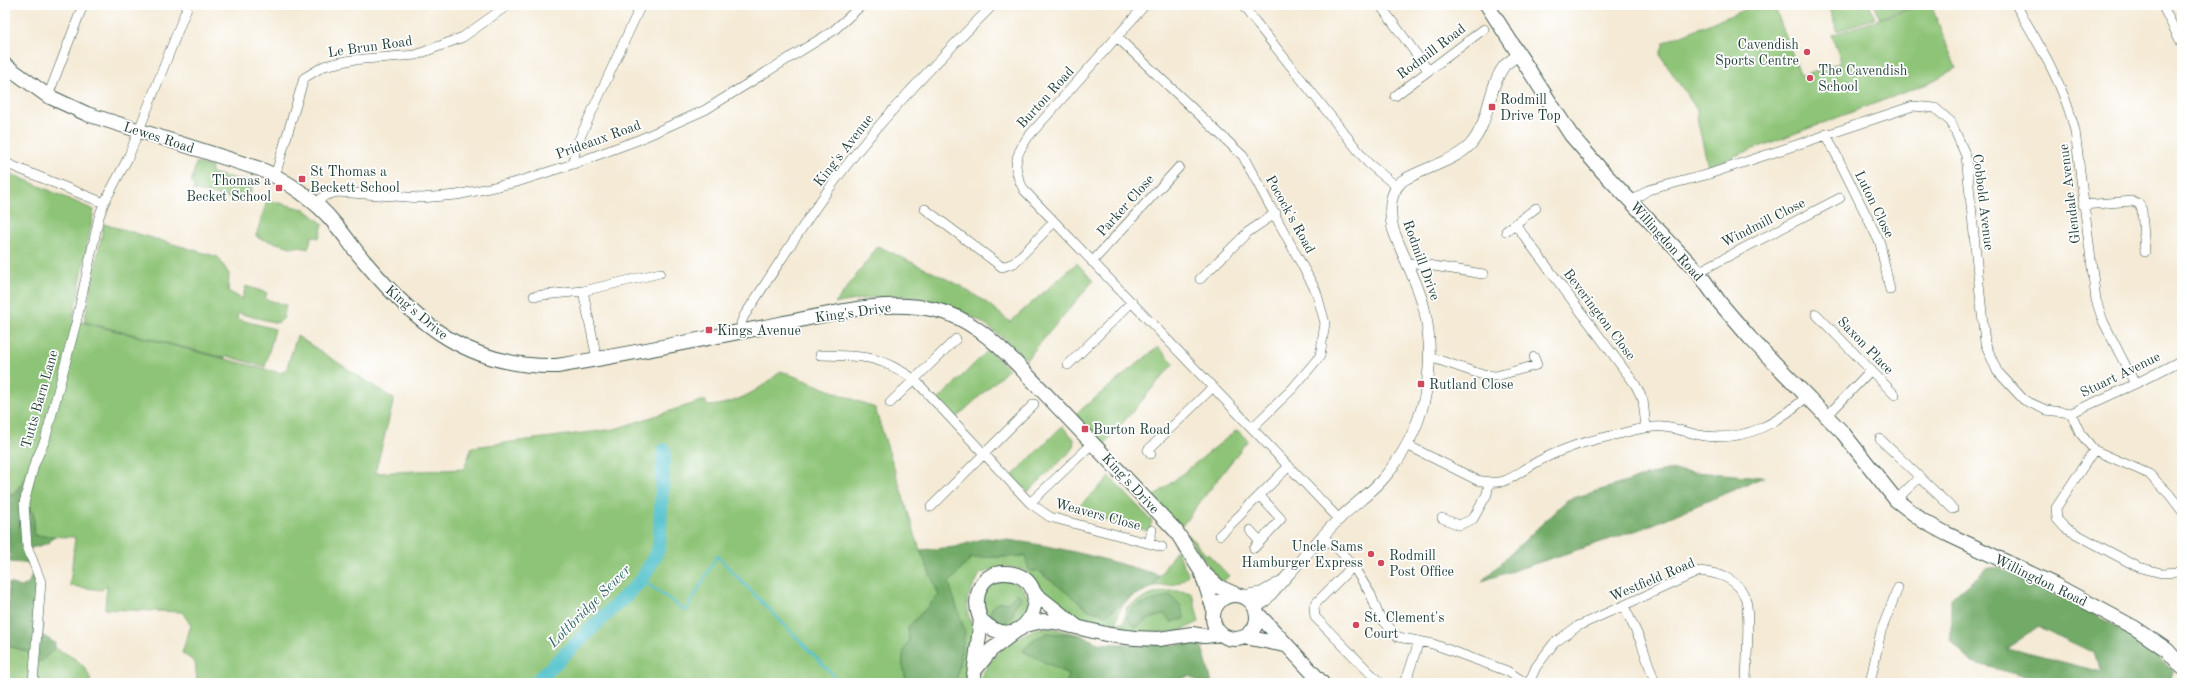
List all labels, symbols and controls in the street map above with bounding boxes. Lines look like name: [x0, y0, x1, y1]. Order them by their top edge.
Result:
street label: Rodmill Road: [1395, 22, 1468, 82]
street label: Le Brun Road: [327, 34, 413, 60]
place label: Cavendish Sports Centre: [1715, 38, 1799, 68]
marker: Cavendish Sports Centre: [1802, 47, 1812, 57]
street label: Burton Road: [1015, 64, 1077, 131]
place label: The Cavendish School: [1818, 64, 1908, 94]
marker: The Cavendish School: [1805, 73, 1815, 83]
place label: Rodmill Drive Top: [1500, 93, 1561, 123]
marker: Rodmill Drive Top: [1487, 102, 1497, 112]
street label: King's Avenue: [811, 112, 876, 189]
street label: Prideaux Road: [554, 118, 643, 162]
street label: Lewes Road: [122, 120, 196, 156]
street label: Glendale Avenue: [2057, 143, 2083, 245]
street label: Cobbold Avenue: [1970, 153, 1996, 251]
place label: St Thomas a Beckett School: [310, 165, 400, 195]
street label: Luton Close: [1852, 169, 1896, 240]
street label: Parker Close: [1095, 172, 1157, 239]
street label: Pocock's Road: [1263, 173, 1317, 256]
place label: Thomas a Becket School: [186, 174, 271, 204]
marker: St Thomas a Beckett School: [297, 174, 307, 184]
marker: Thomas a Becket School: [274, 183, 284, 193]
street label: Windmill Close: [1719, 196, 1808, 250]
street label: Willingdon Road: [1627, 199, 1705, 284]
street label: Rodmill Drive: [1400, 218, 1442, 302]
street label: Beverington Close: [1561, 267, 1638, 363]
street label: King's Drive: [383, 283, 450, 343]
street label: King's Drive: [814, 301, 892, 325]
street label: Saxon Place: [1835, 314, 1896, 377]
place label: Kings Avenue: [717, 324, 801, 338]
marker: Kings Avenue: [704, 325, 714, 335]
street label: Tutts Barn Lane: [19, 349, 61, 450]
street label: Stuart Avenue: [2078, 350, 2163, 400]
place label: Rutland Close: [1429, 378, 1514, 392]
marker: Rutland Close: [1416, 379, 1426, 389]
place label: Burton Road: [1093, 423, 1170, 437]
marker: Burton Road: [1080, 424, 1090, 434]
street label: King's Drive: [1099, 451, 1161, 516]
street label: Weavers Close: [1053, 497, 1142, 533]
place label: Uncle Sams Hamburger Express: [1241, 540, 1363, 570]
marker: Uncle Sams Hamburger Express: [1366, 549, 1376, 559]
place label: Rodmill Post Office: [1389, 549, 1454, 579]
street label: Willingdon Road: [1992, 552, 2089, 609]
street label: Westfield Road: [1608, 556, 1697, 604]
marker: Rodmill Post Office: [1376, 558, 1386, 568]
water label: Lottbridge Sewer: [545, 563, 635, 652]
place label: St. Clement's Court: [1364, 611, 1444, 641]
marker: St. Clement's Court: [1351, 620, 1361, 630]

